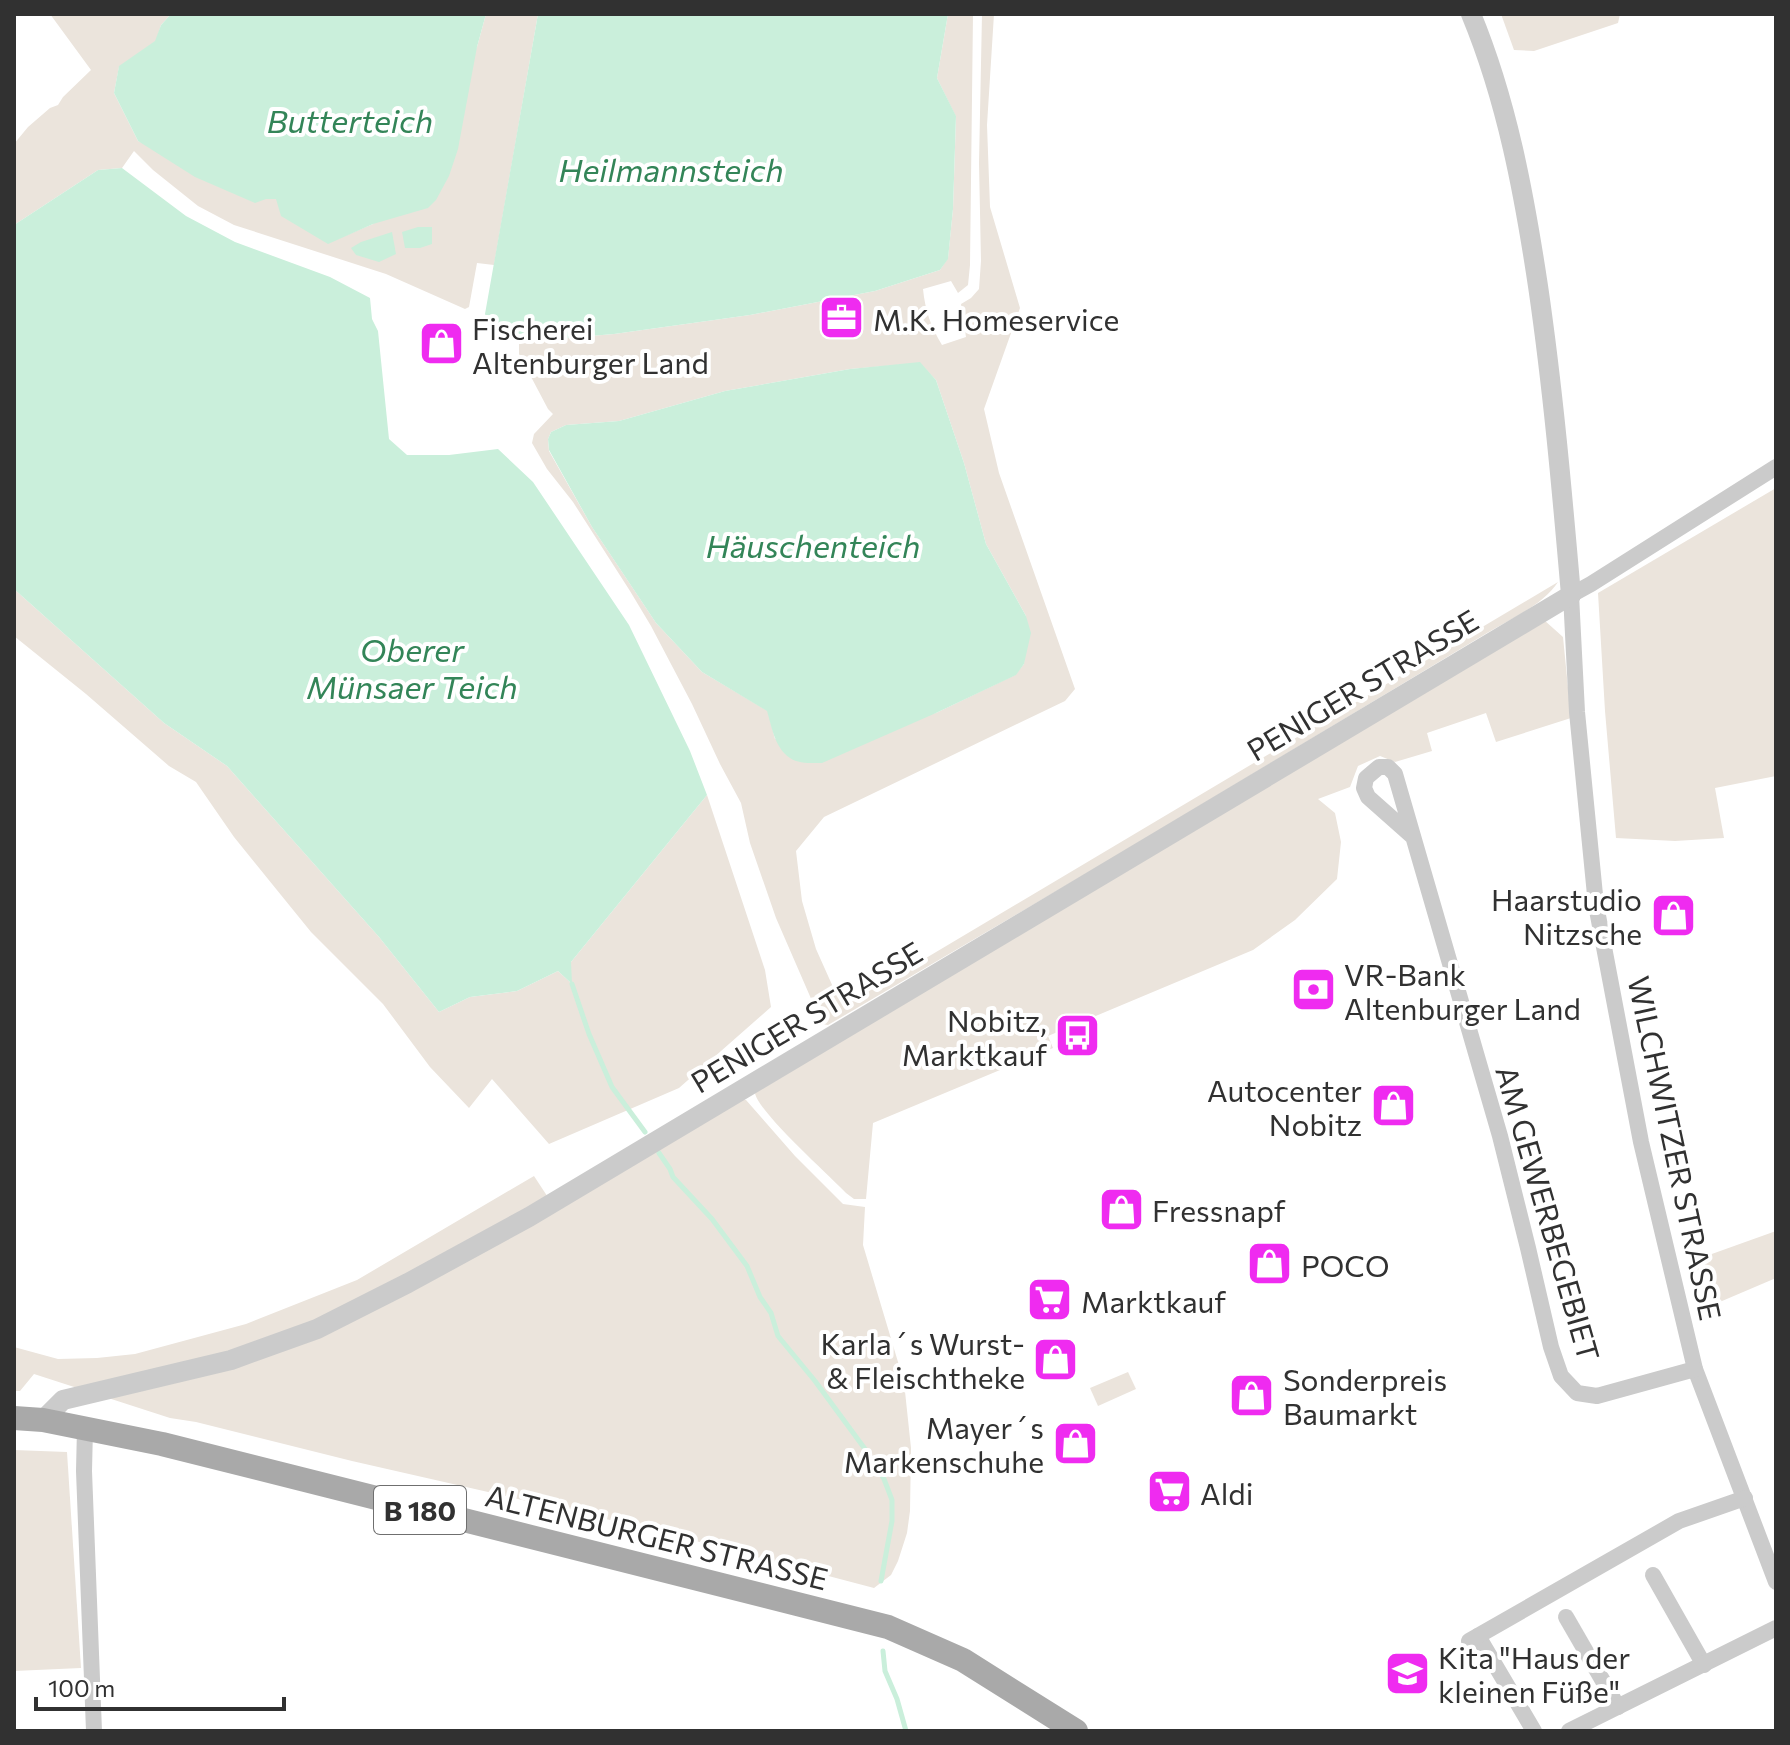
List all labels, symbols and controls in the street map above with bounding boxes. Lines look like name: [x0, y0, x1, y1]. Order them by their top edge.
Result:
water label: Butterteich: [267, 100, 433, 140]
water label: Heilmannsteich: [558, 149, 784, 189]
office icon: M.K. Homeservice: [818, 294, 866, 342]
place label: M.K. Homeservice: [873, 300, 1119, 337]
place label: Fischerei Altenburger Land: [472, 309, 709, 380]
shop icon: Fischerei Altenburger Land: [417, 320, 465, 368]
water label: Häuschenteich: [706, 525, 920, 565]
street label: PENIGER STRASSE: [1240, 600, 1484, 768]
water label: Oberer Münsaer Teich: [306, 629, 518, 706]
place label: Haarstudio Nitzsche: [1491, 880, 1642, 951]
shop icon: Haarstudio Nitzsche: [1649, 891, 1697, 939]
street label: PENIGER STRASSE: [684, 932, 928, 1100]
place label: VR-Bank Altenburger Land: [1344, 955, 1581, 1026]
bank icon: VR-Bank Altenburger Land: [1289, 966, 1337, 1014]
street label: WILCHWITZER STRASSE: [1621, 973, 1731, 1323]
place label: Nobitz, Marktkauf: [902, 1001, 1047, 1072]
bus stop icon: Nobitz, Marktkauf: [1054, 1012, 1102, 1060]
street label: AM GEWERBEGEBIET: [1489, 1061, 1609, 1365]
place label: Autocenter Nobitz: [1207, 1071, 1362, 1142]
shop icon: Autocenter Nobitz: [1369, 1082, 1417, 1130]
shop icon: Fressnapf: [1097, 1185, 1145, 1233]
place label: Fressnapf: [1152, 1191, 1286, 1228]
shop icon: POCO: [1246, 1240, 1294, 1288]
place label: POCO: [1301, 1246, 1389, 1283]
supermarket icon: Marktkauf: [1026, 1276, 1074, 1324]
place label: Marktkauf: [1081, 1282, 1226, 1319]
place label: Karla´s Wurst- & Fleischtheke: [821, 1324, 1025, 1395]
shop icon: Karla´s Wurst- & Fleischtheke: [1032, 1335, 1080, 1383]
place label: Sonderpreis Baumarkt: [1283, 1360, 1447, 1431]
shop icon: Sonderpreis Baumarkt: [1228, 1371, 1276, 1419]
place label: Mayer´s Markenschuhe: [844, 1408, 1044, 1479]
shop icon: Mayer´s Markenschuhe: [1051, 1419, 1099, 1467]
supermarket icon: Aldi: [1145, 1468, 1193, 1516]
place label: Aldi: [1200, 1474, 1253, 1511]
street label: ALTENBURGER STRASSE: [482, 1476, 832, 1596]
road number: B 180: [374, 1486, 466, 1534]
place label: Kita "Haus der kleinen Füße": [1438, 1638, 1630, 1709]
school or university icon: Kita "Haus der kleinen Füße": [1383, 1649, 1431, 1697]
scale bar: [36, 1661, 284, 1711]
text: 100 m: [48, 1673, 115, 1702]

